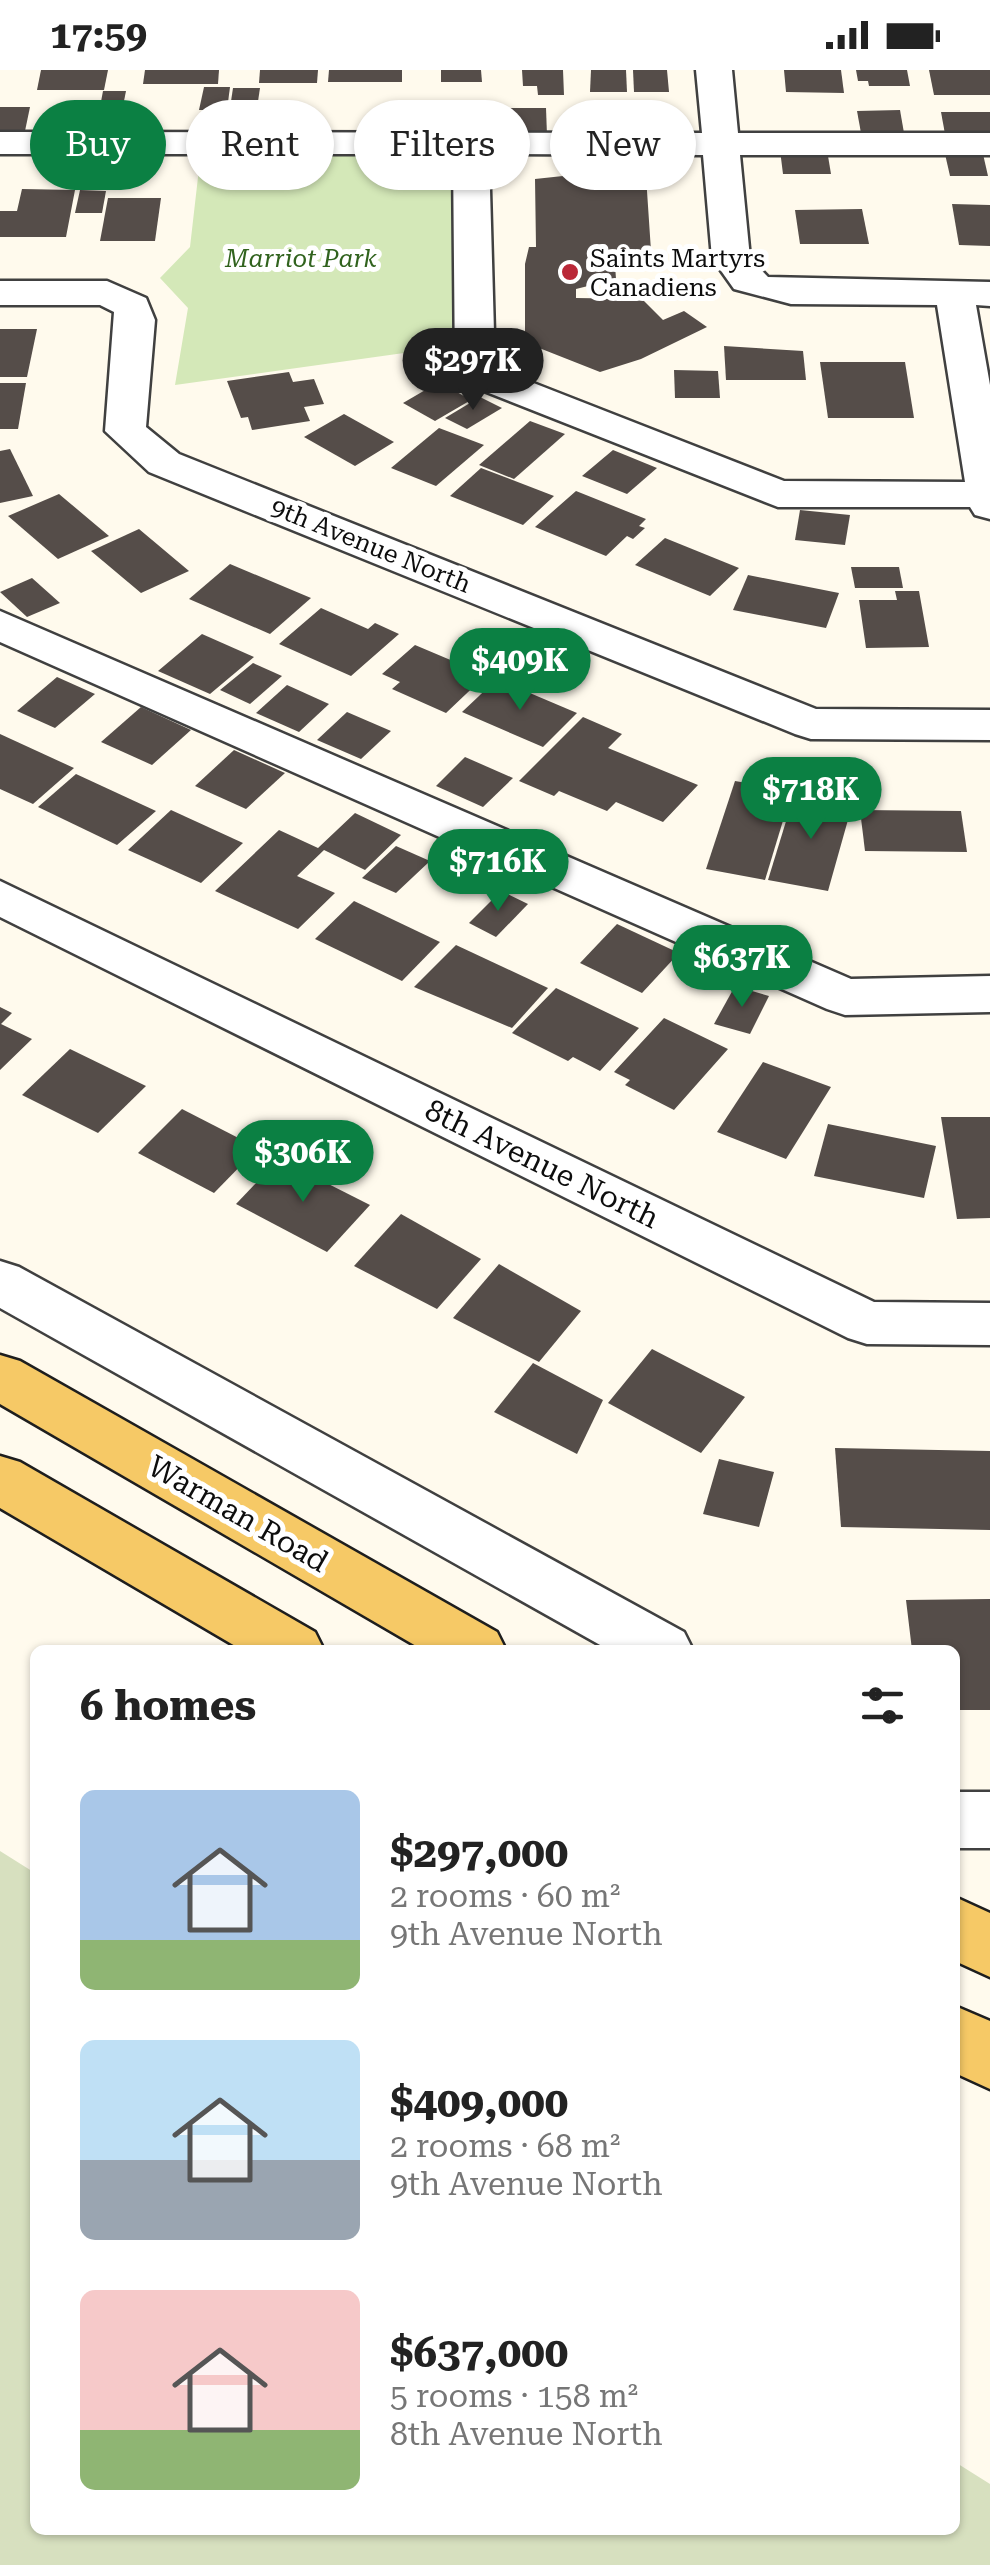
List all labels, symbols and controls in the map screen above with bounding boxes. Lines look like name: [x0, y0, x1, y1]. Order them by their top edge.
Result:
text: 17:59: [50, 13, 147, 57]
chip: Buy: [30, 100, 166, 190]
chip: Rent: [186, 100, 334, 190]
chip: Filters: [354, 100, 530, 190]
chip: New: [550, 100, 696, 190]
park label: Marriot Park: [224, 244, 377, 273]
place label: Saints Martyrs Canadiens: [590, 244, 765, 302]
marker: Saints Martyrs Canadiens: [559, 261, 581, 283]
pin: $297K: [403, 328, 543, 413]
text: $297K: [425, 341, 521, 379]
street label: 9th Avenue North: [267, 492, 475, 599]
pin: $409K: [450, 628, 590, 713]
text: $409K: [472, 641, 568, 679]
pin: $718K: [741, 757, 881, 842]
text: $718K: [763, 770, 859, 808]
pin: $716K: [428, 829, 568, 914]
text: $716K: [450, 842, 546, 880]
pin: $637K: [672, 925, 812, 1010]
text: $637K: [694, 938, 790, 976]
street label: 8th Avenue North: [420, 1092, 665, 1235]
pin: $306K: [233, 1120, 373, 1205]
text: $306K: [255, 1133, 351, 1171]
street label: Warman Road: [142, 1448, 334, 1579]
icon: filters: [855, 1678, 910, 1733]
text: 6 homes: [80, 1681, 256, 1730]
text: $297,000: [390, 1828, 568, 1877]
icon: home: [160, 1830, 280, 1950]
text: 2 rooms · 60 m²: [390, 1877, 620, 1915]
text: 9th Avenue North: [390, 1915, 663, 1953]
text: $409,000: [390, 2078, 568, 2127]
icon: home: [160, 2080, 280, 2200]
text: 2 rooms · 68 m²: [390, 2127, 620, 2165]
text: 9th Avenue North: [390, 2165, 663, 2203]
text: $637,000: [390, 2328, 568, 2377]
icon: home: [160, 2330, 280, 2450]
text: 5 rooms · 158 m²: [390, 2377, 638, 2415]
text: 8th Avenue North: [390, 2415, 663, 2453]

